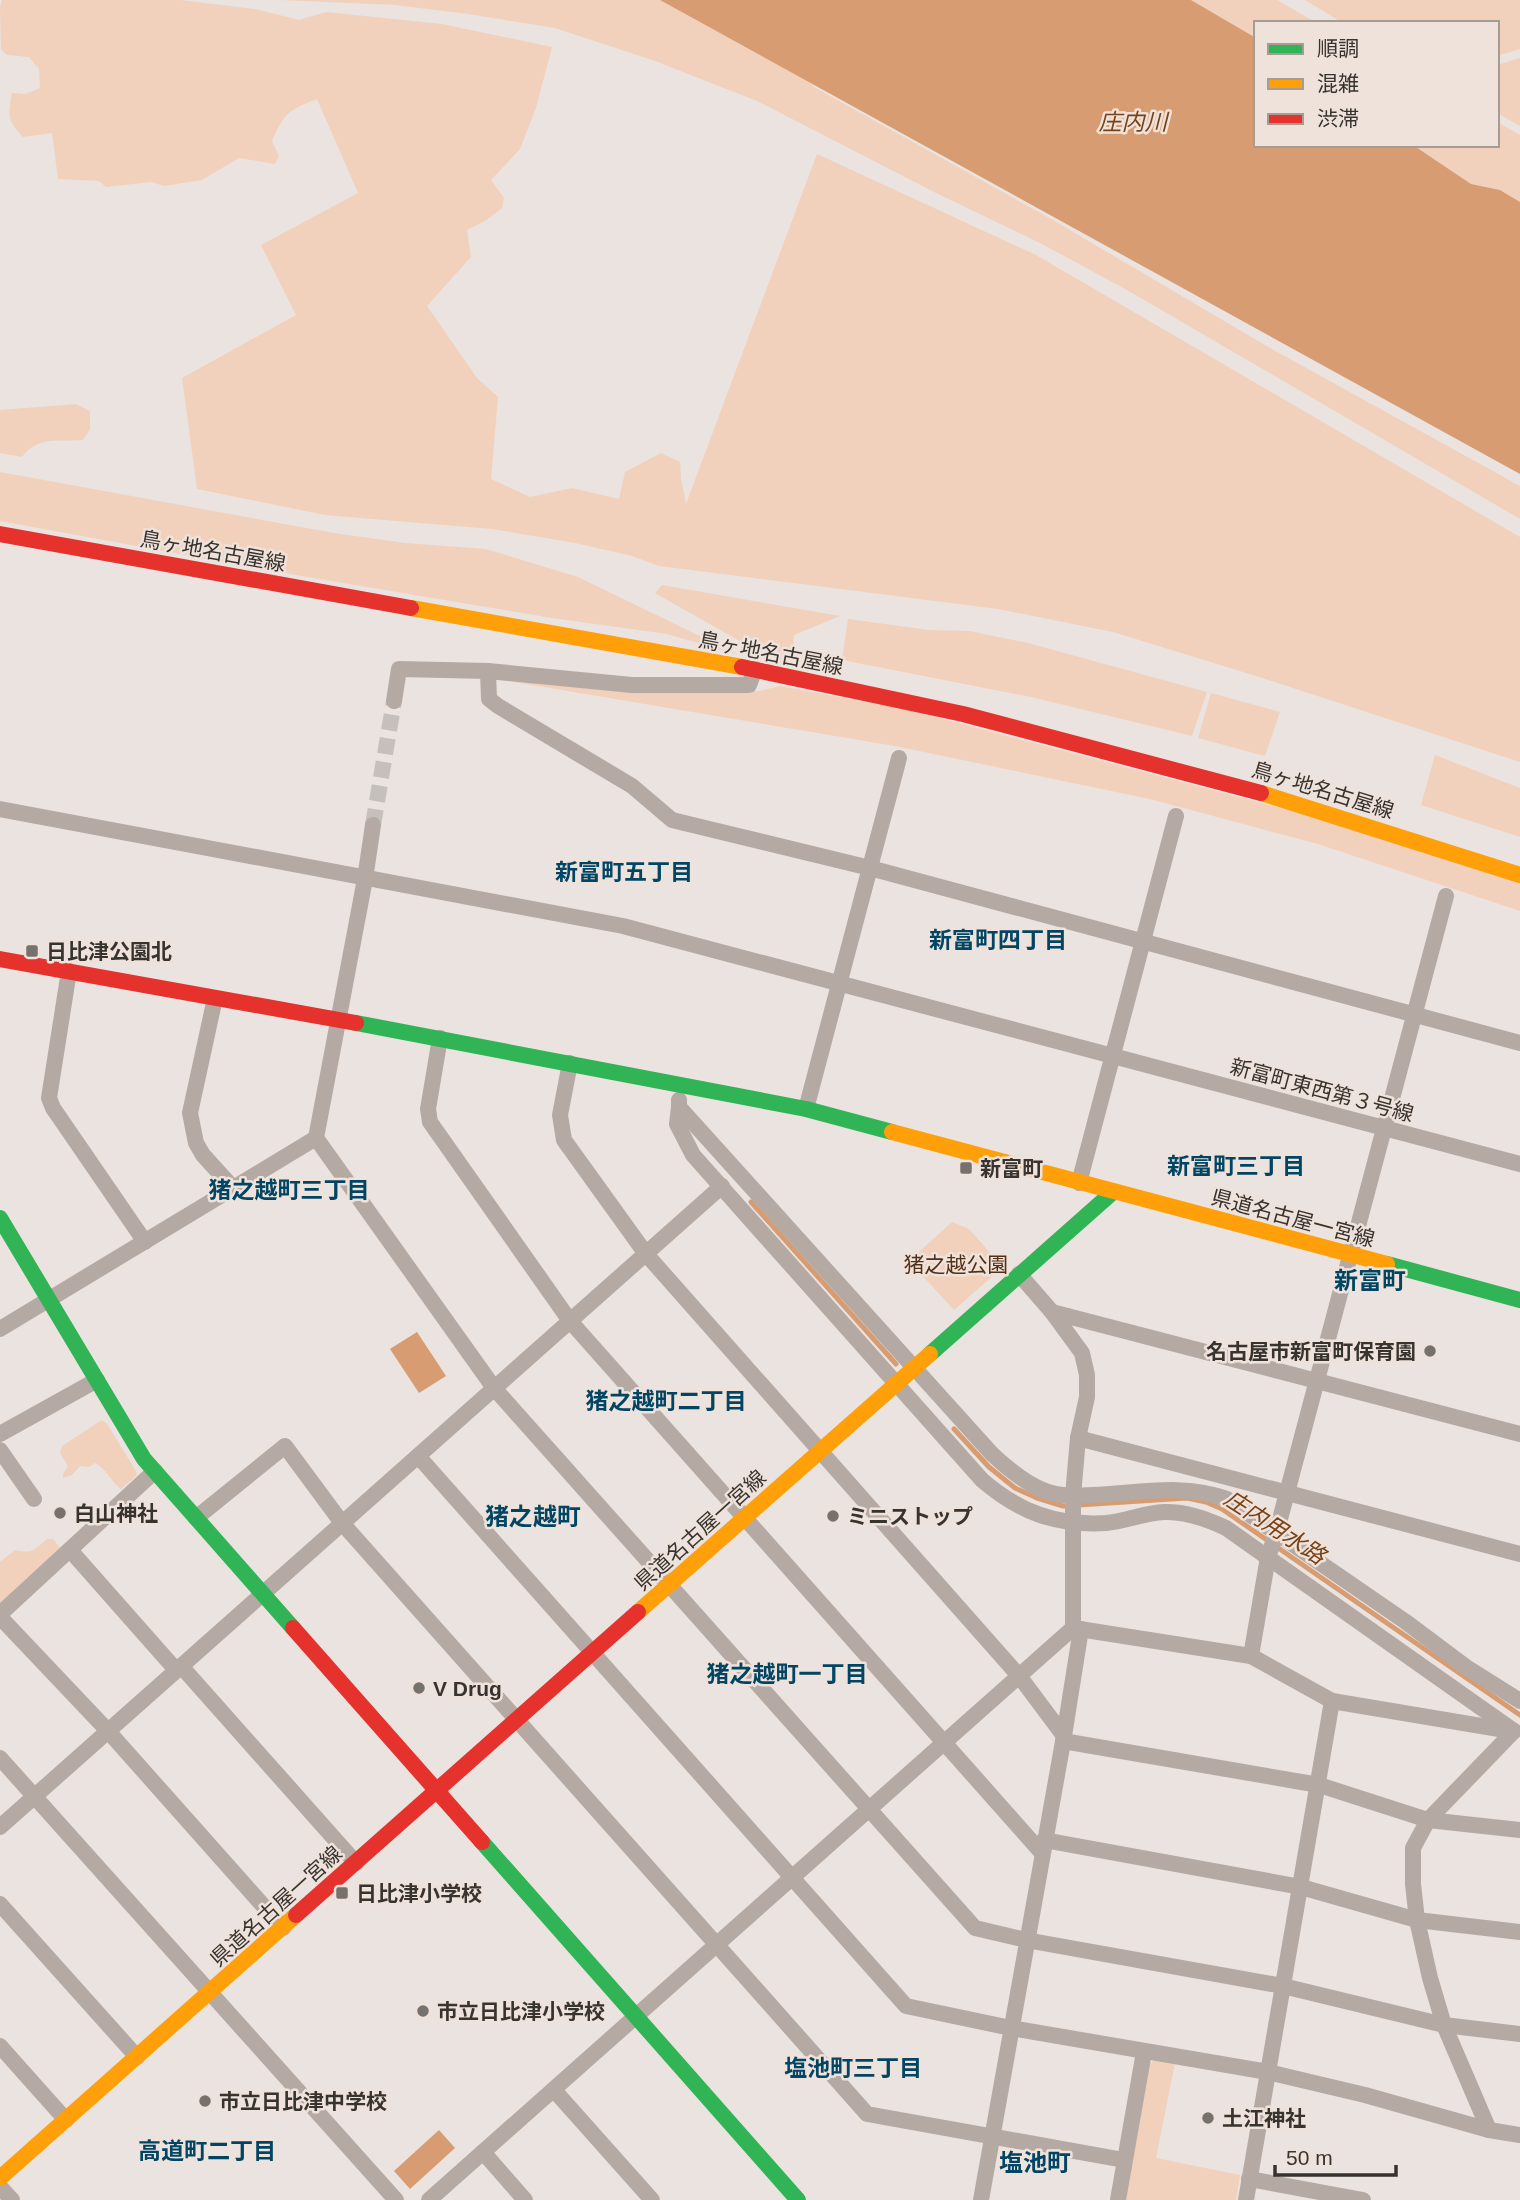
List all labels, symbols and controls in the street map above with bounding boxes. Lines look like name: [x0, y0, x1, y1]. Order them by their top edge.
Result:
legend: [1254, 21, 1499, 147]
text: 順調: [1317, 37, 1359, 60]
text: 混雑: [1317, 72, 1359, 95]
text: 渋滞: [1317, 107, 1359, 130]
water label: 庄内川: [1099, 109, 1171, 135]
street label: 鳥ヶ地名古屋線: [139, 527, 287, 575]
street label: 鳥ヶ地名古屋線: [697, 628, 845, 678]
street label: 鳥ヶ地名古屋線: [1249, 758, 1397, 822]
district label: 新富町五丁目: [555, 859, 693, 885]
district label: 新富町四丁目: [929, 927, 1067, 953]
place label: 日比津公園北: [46, 940, 172, 963]
marker: 日比津公園北: [24, 943, 40, 959]
street label: 新富町東西第３号線: [1228, 1054, 1416, 1126]
district label: 新富町三丁目: [1167, 1153, 1305, 1179]
place label: 新富町: [980, 1157, 1043, 1180]
marker: 新富町: [958, 1160, 974, 1176]
district label: 猪之越町三丁目: [209, 1177, 370, 1203]
street label: 県道名古屋一宮線: [1209, 1185, 1377, 1251]
park label: 猪之越公園: [904, 1253, 1009, 1276]
district label: 新富町: [1334, 1267, 1406, 1294]
place label: 名古屋市新富町保育園: [1206, 1340, 1416, 1363]
marker: 名古屋市新富町保育園: [1422, 1343, 1438, 1359]
district label: 猪之越町二丁目: [586, 1388, 747, 1414]
street label: 県道名古屋一宮線: [630, 1465, 770, 1595]
water label: 庄内用水路: [1220, 1485, 1332, 1570]
place label: 白山神社: [74, 1502, 158, 1525]
district label: 猪之越町: [485, 1503, 581, 1530]
marker: 白山神社: [52, 1505, 68, 1521]
place label: ミニストップ: [847, 1505, 973, 1528]
marker: ミニストップ: [825, 1508, 841, 1524]
district label: 猪之越町一丁目: [707, 1661, 868, 1687]
place label: V Drug: [433, 1677, 502, 1700]
marker: V Drug: [411, 1680, 427, 1696]
street label: 県道名古屋一宮線: [206, 1841, 346, 1971]
place label: 日比津小学校: [356, 1882, 482, 1905]
marker: 日比津小学校: [334, 1885, 350, 1901]
place label: 市立日比津小学校: [437, 2000, 605, 2023]
marker: 市立日比津小学校: [415, 2003, 431, 2019]
district label: 塩池町三丁目: [784, 2055, 922, 2081]
place label: 市立日比津中学校: [219, 2090, 387, 2113]
marker: 市立日比津中学校: [197, 2093, 213, 2109]
place label: 土江神社: [1222, 2107, 1306, 2130]
marker: 土江神社: [1200, 2110, 1216, 2126]
scale bar: [1275, 2134, 1396, 2178]
district label: 高道町二丁目: [138, 2138, 276, 2164]
text: 50 m: [1286, 2146, 1333, 2169]
district label: 塩池町: [999, 2149, 1071, 2176]

